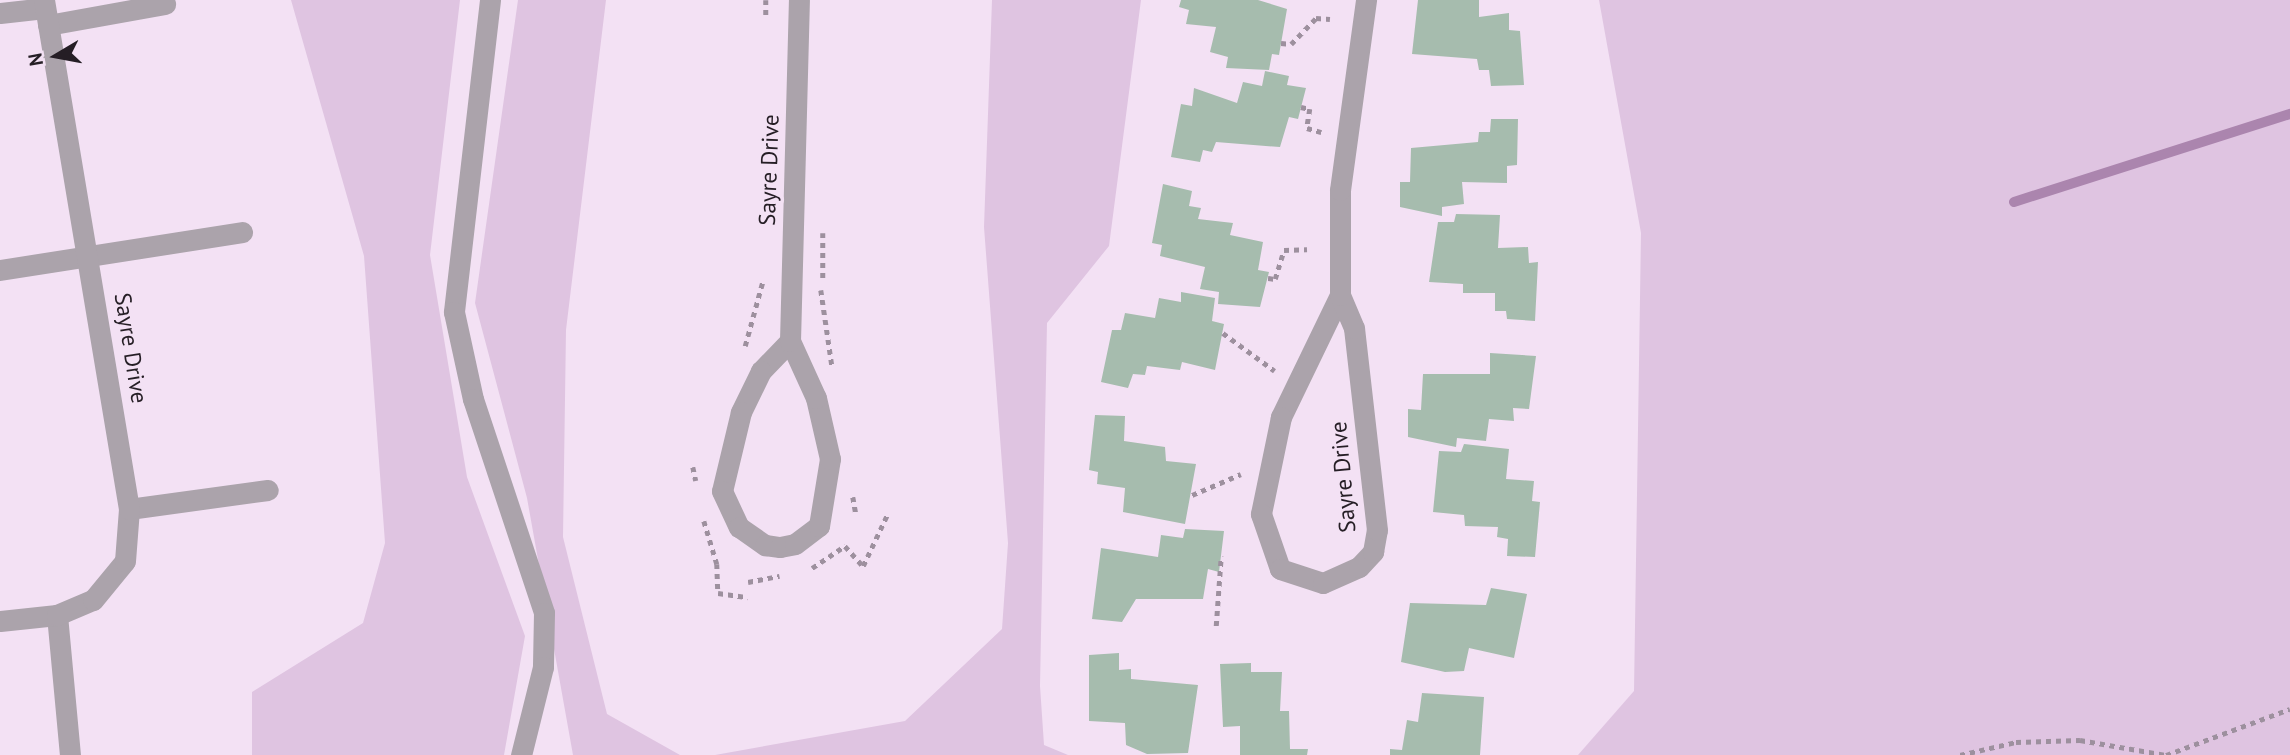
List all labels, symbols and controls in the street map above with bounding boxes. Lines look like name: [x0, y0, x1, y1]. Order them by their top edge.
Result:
north arrow: [21, 21, 91, 91]
text: N: [22, 51, 48, 68]
street label: Sayre Drive: [753, 114, 785, 226]
street label: Sayre Drive: [109, 291, 153, 405]
street label: Sayre Drive: [1324, 420, 1362, 534]

